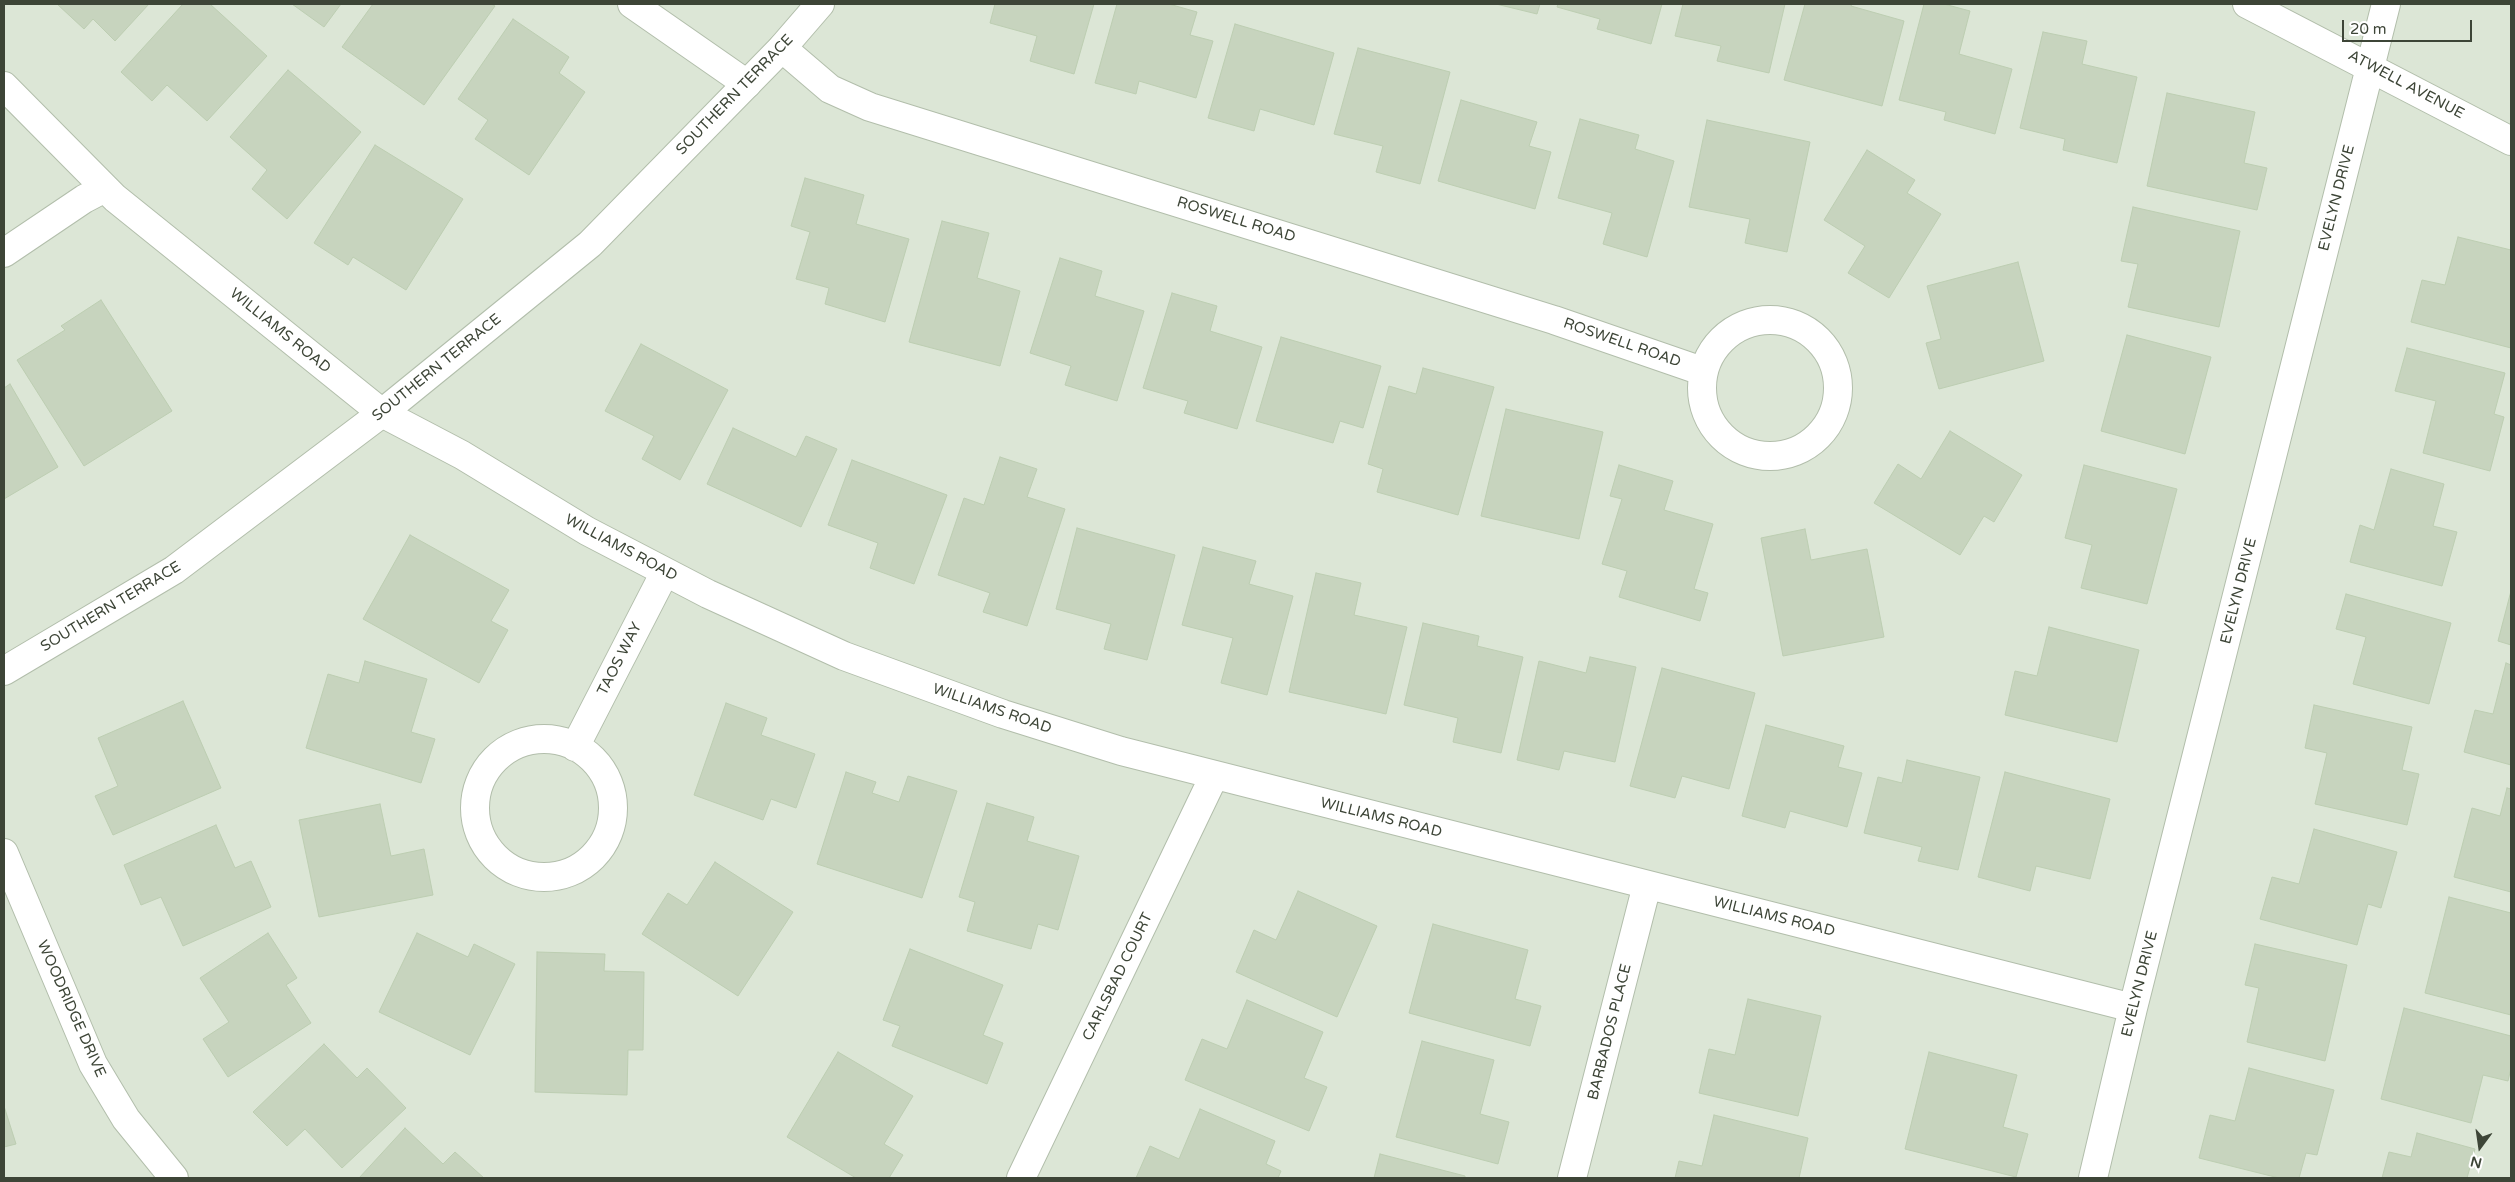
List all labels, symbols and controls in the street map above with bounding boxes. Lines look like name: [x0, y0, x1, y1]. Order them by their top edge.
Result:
scale bar: [2345, 10, 2475, 42]
text: 20 m: [2350, 20, 2387, 38]
street label: SOUTHERN TERRACE: [673, 31, 797, 159]
street label: ATWELL AVENUE: [2345, 47, 2467, 123]
street label: EVELYN DRIVE: [2315, 143, 2359, 253]
street label: ROSWELL ROAD: [1175, 193, 1297, 247]
street label: WILLIAMS ROAD: [226, 285, 334, 377]
street label: SOUTHERN TERRACE: [369, 311, 505, 425]
street label: ROSWELL ROAD: [1561, 314, 1683, 372]
street label: WILLIAMS ROAD: [562, 511, 680, 585]
street label: EVELYN DRIVE: [2217, 536, 2261, 646]
street label: SOUTHERN TERRACE: [38, 558, 184, 656]
street label: TAOS WAY: [594, 619, 646, 699]
street label: WILLIAMS ROAD: [930, 680, 1054, 738]
street label: WILLIAMS ROAD: [1318, 794, 1444, 842]
street label: WILLIAMS ROAD: [1711, 893, 1837, 941]
street label: CARLSBAD COURT: [1079, 910, 1157, 1044]
street label: EVELYN DRIVE: [2118, 929, 2162, 1039]
street label: WOODRIDGE DRIVE: [33, 938, 109, 1080]
street label: BARBADOS PLACE: [1584, 962, 1636, 1102]
north arrow: [2455, 1122, 2505, 1172]
text: N: [2469, 1152, 2484, 1172]

